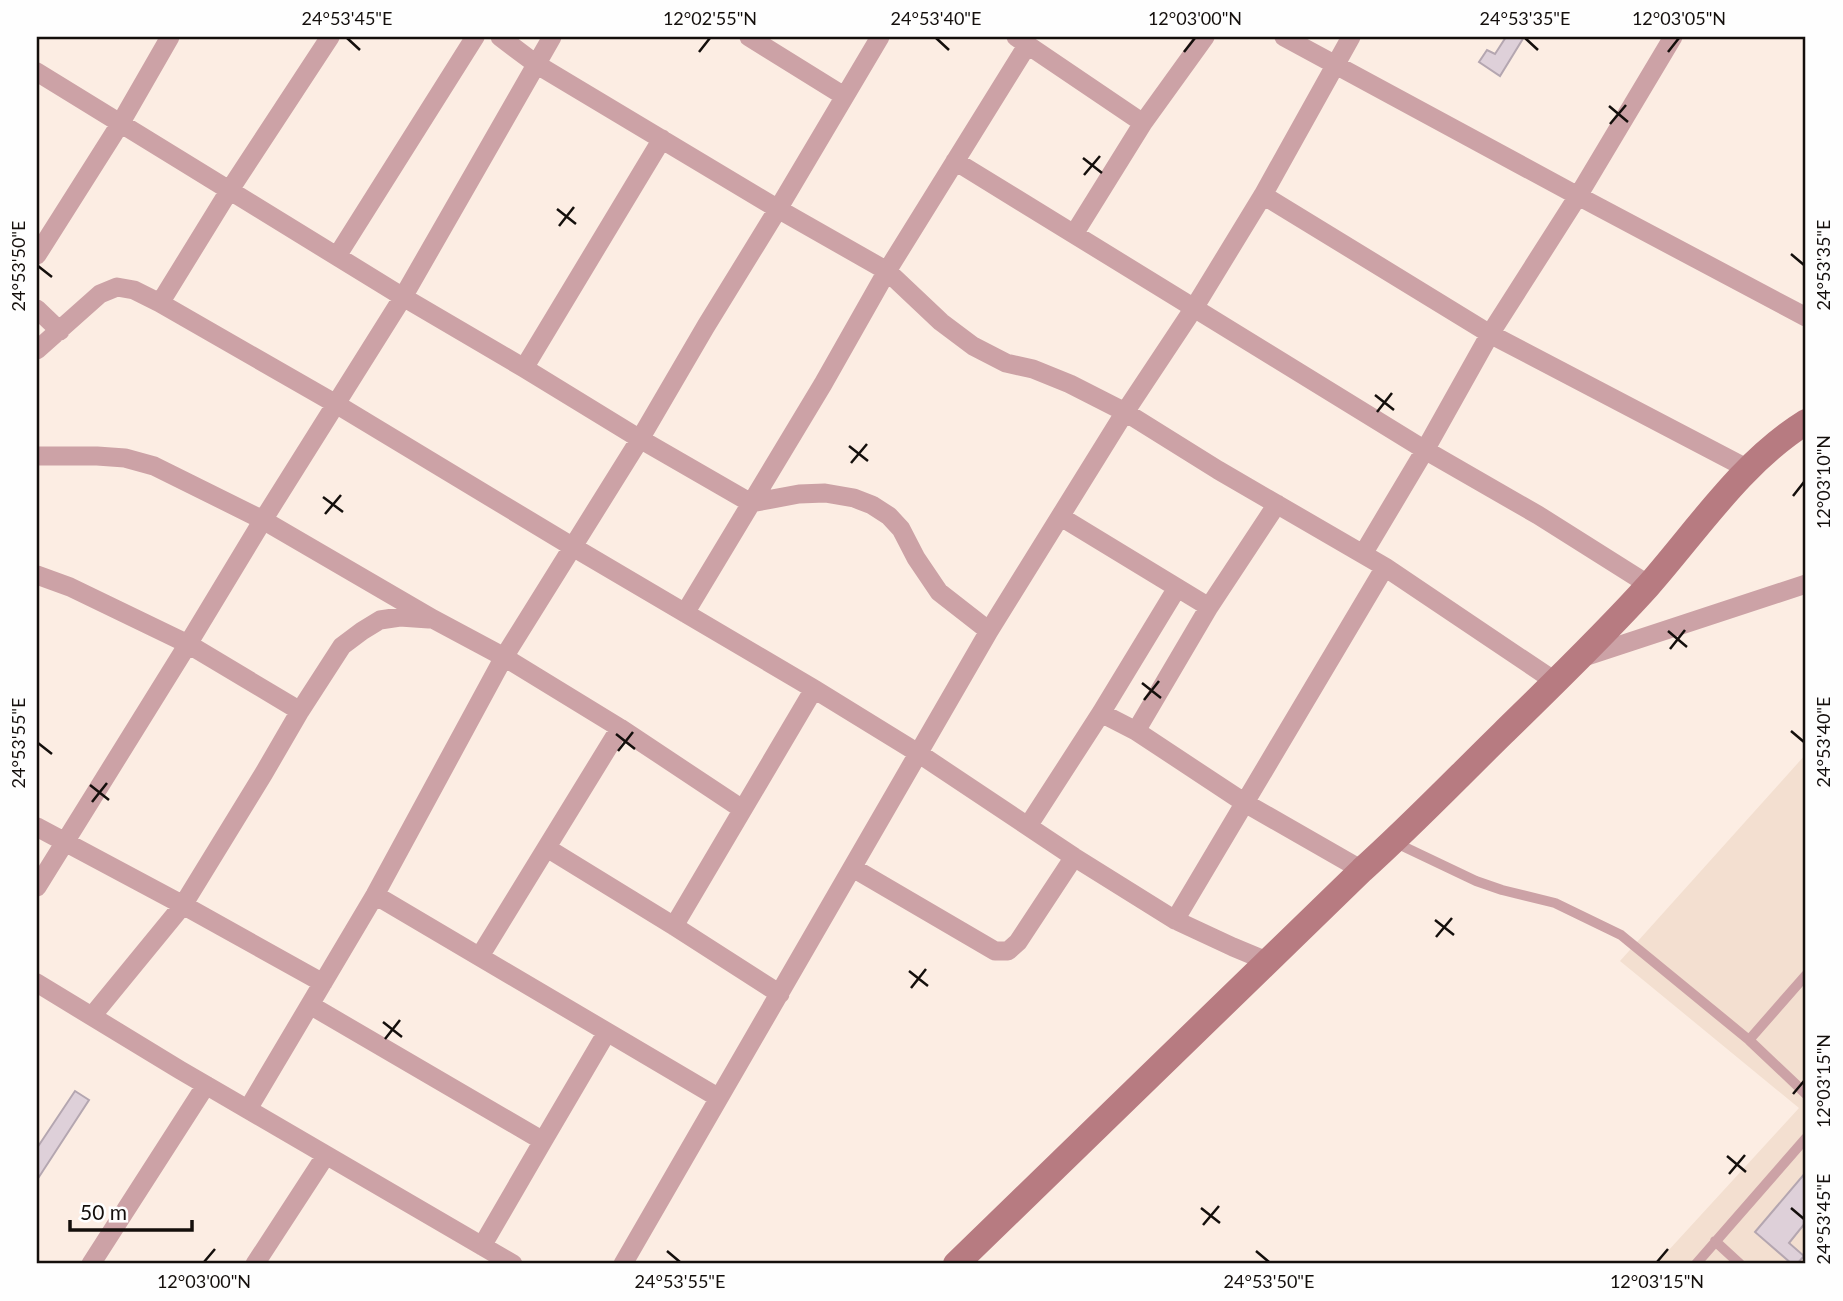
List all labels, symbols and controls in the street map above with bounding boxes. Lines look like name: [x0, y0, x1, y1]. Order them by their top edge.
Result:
text: 24°53'45"E: [302, 7, 392, 29]
text: 12°02'55"N: [663, 7, 757, 29]
text: 24°53'40"E: [891, 7, 981, 29]
text: 12°03'00"N: [1148, 7, 1242, 29]
text: 24°53'35"E: [1480, 7, 1570, 29]
text: 12°03'05"N: [1632, 7, 1726, 29]
text: 24°53'35"E: [1812, 220, 1834, 310]
text: 24°53'50"E: [7, 221, 29, 311]
text: 12°03'10"N: [1812, 435, 1834, 529]
text: 24°53'40"E: [1812, 697, 1834, 787]
text: 24°53'55"E: [7, 698, 29, 788]
text: 12°03'15"N: [1812, 1034, 1834, 1128]
text: 24°53'45"E: [1812, 1174, 1834, 1264]
scale bar: [70, 1189, 192, 1233]
text: 50 m: [80, 1199, 127, 1224]
text: 12°03'00"N: [157, 1270, 251, 1292]
text: 24°53'55"E: [635, 1270, 725, 1292]
text: 24°53'50"E: [1224, 1270, 1314, 1292]
text: 12°03'15"N: [1610, 1270, 1704, 1292]

